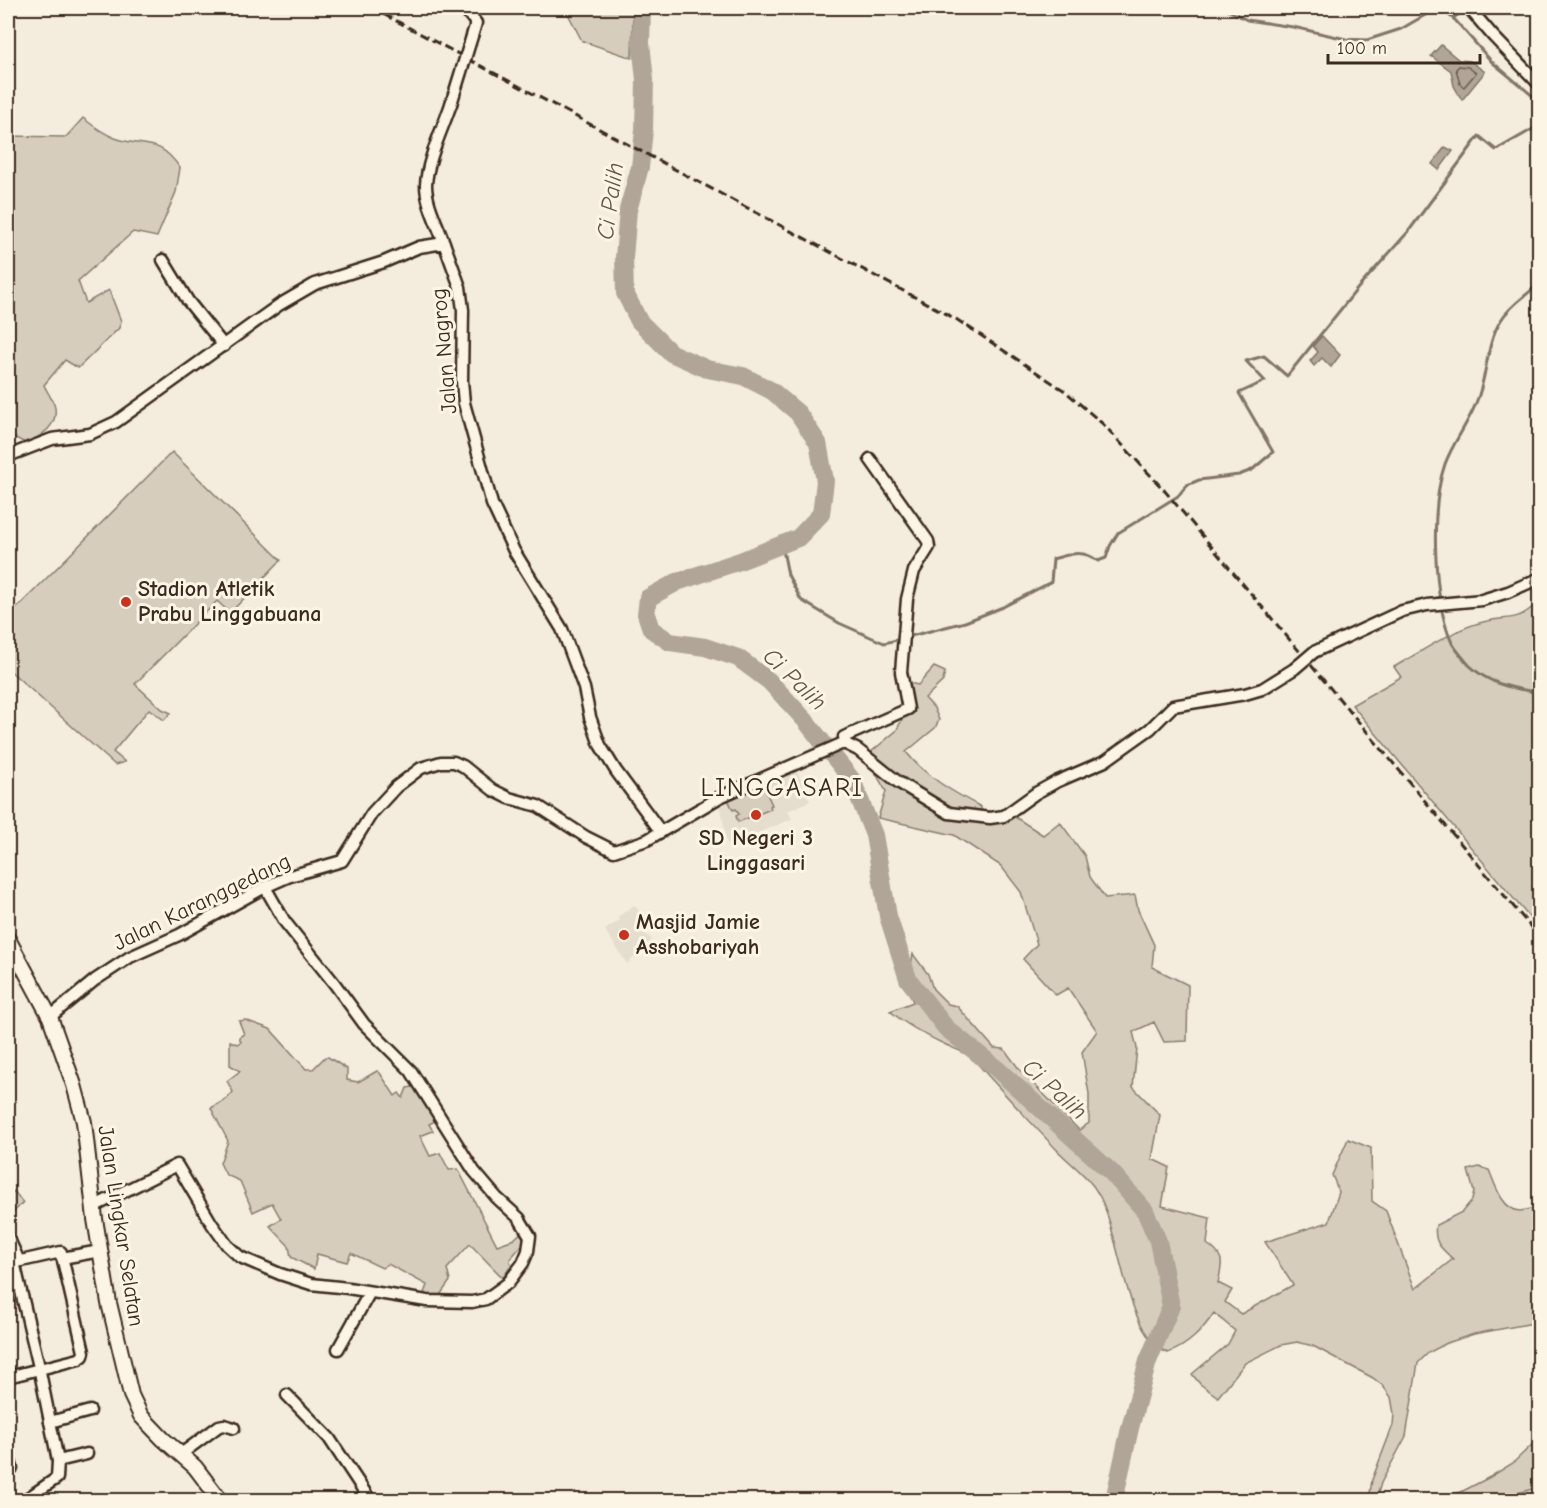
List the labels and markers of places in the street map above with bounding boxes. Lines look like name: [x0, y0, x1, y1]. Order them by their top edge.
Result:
place label: Stadion Atletik Prabu Linggabuana: [138, 576, 321, 627]
marker: Stadion Atletik Prabu Linggabuana: [119, 595, 133, 609]
marker: SD Negeri 3 Linggasari: [749, 808, 763, 822]
place label: SD Negeri 3 Linggasari: [699, 825, 813, 876]
place label: Masjid Jamie Asshobariyah: [636, 909, 760, 960]
marker: Masjid Jamie Asshobariyah: [617, 928, 631, 942]

